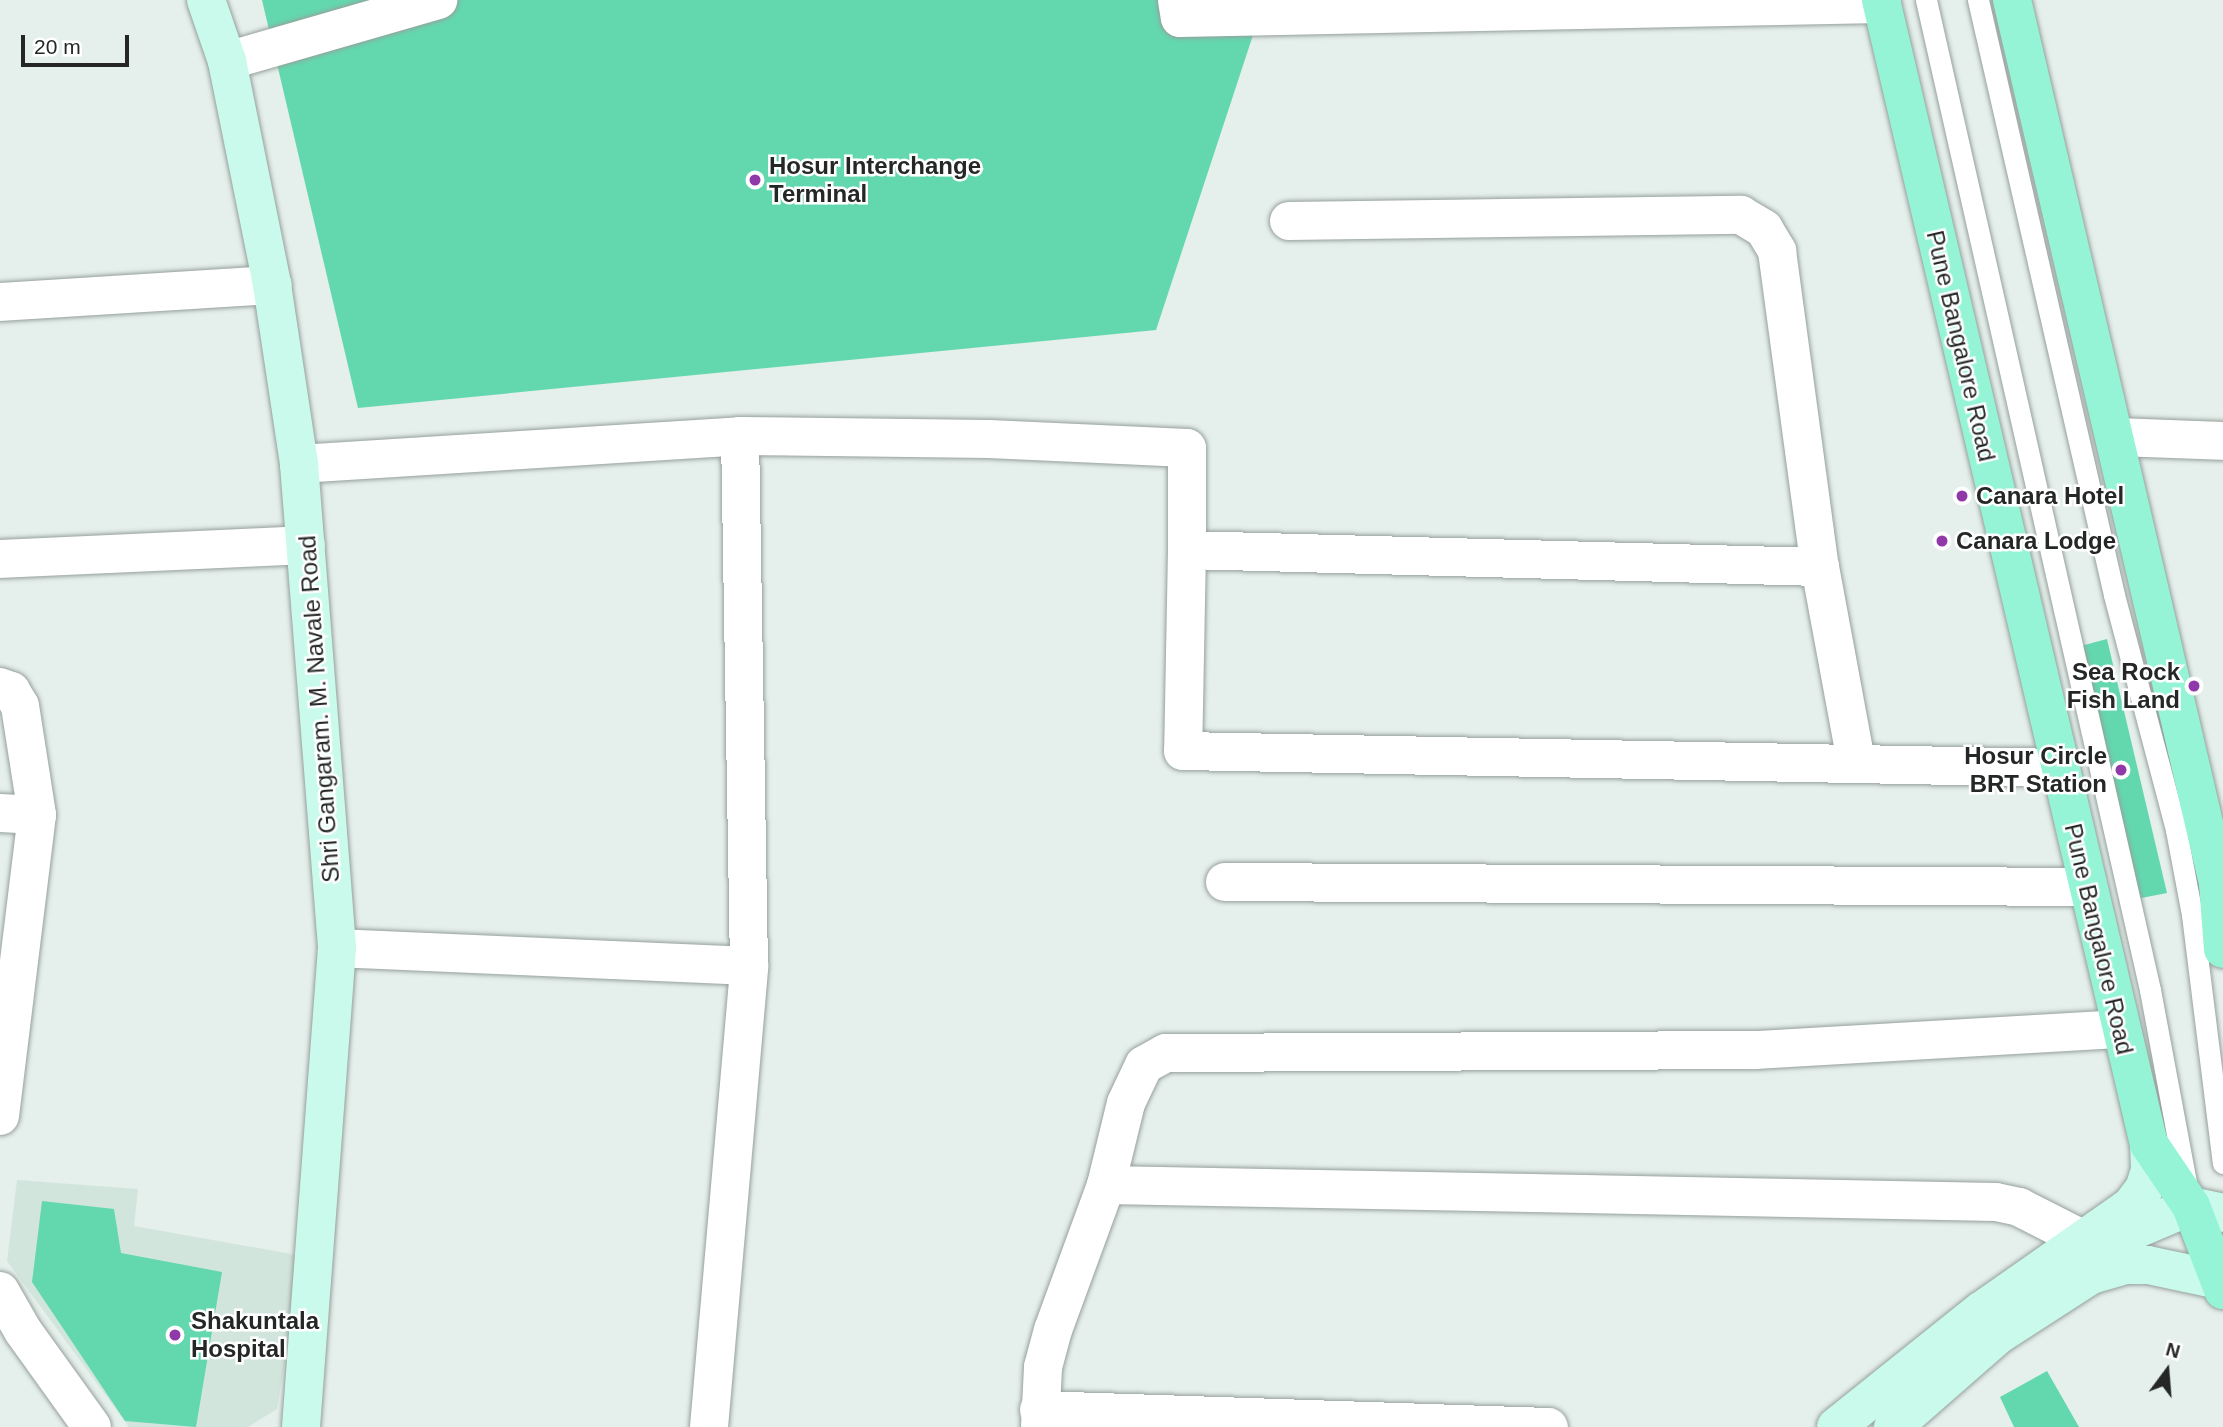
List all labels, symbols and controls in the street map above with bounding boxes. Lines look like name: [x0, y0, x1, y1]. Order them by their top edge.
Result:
scale bar: [24, 21, 133, 65]
text: 20 m: [34, 35, 81, 58]
place label: Hosur Interchange Terminal: [769, 152, 981, 208]
marker: Hosur Interchange Terminal: [747, 172, 763, 188]
street label: Pune Bangalore Road: [1920, 228, 2002, 464]
place label: Canara Hotel: [1976, 482, 2124, 510]
marker: Canara Hotel: [1954, 488, 1970, 504]
place label: Canara Lodge: [1956, 527, 2116, 555]
marker: Canara Lodge: [1934, 533, 1950, 549]
street label: Shri Gangaram. M. Navale Road: [292, 534, 346, 884]
place label: Sea Rock Fish Land: [2067, 658, 2180, 714]
marker: Sea Rock Fish Land: [2186, 678, 2202, 694]
place label: Hosur Circle BRT Station: [1964, 742, 2107, 798]
marker: Hosur Circle BRT Station: [2113, 762, 2129, 778]
street label: Pune Bangalore Road: [2058, 821, 2140, 1057]
place label: Shakuntala Hospital: [191, 1307, 319, 1363]
marker: Shakuntala Hospital: [165, 1325, 185, 1345]
north arrow: [2132, 1336, 2202, 1406]
text: N: [2163, 1338, 2182, 1362]

